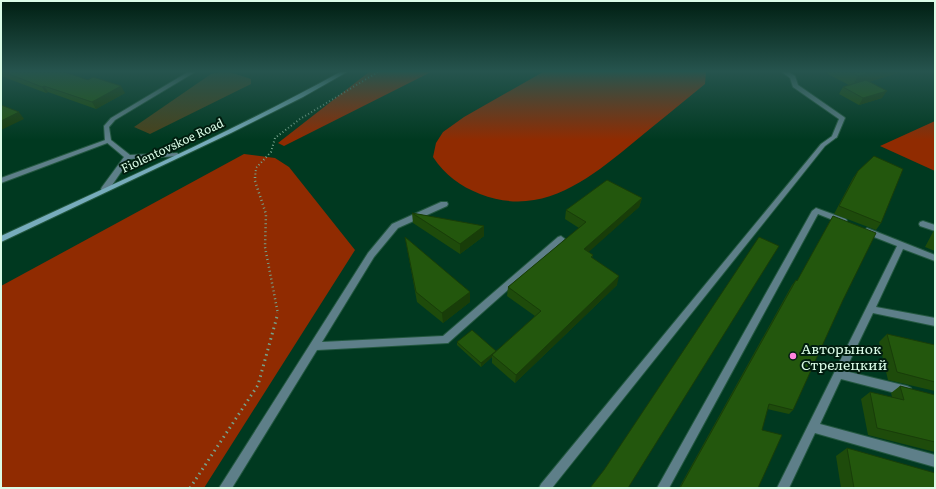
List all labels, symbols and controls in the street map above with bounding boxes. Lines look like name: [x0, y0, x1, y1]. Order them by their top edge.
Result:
street label: Fiolentovskoe Road: [118, 113, 227, 177]
place label: Авторынок Стрелецкий: [801, 338, 887, 374]
marker: Авторынок Стрелецкий: [788, 351, 798, 361]

